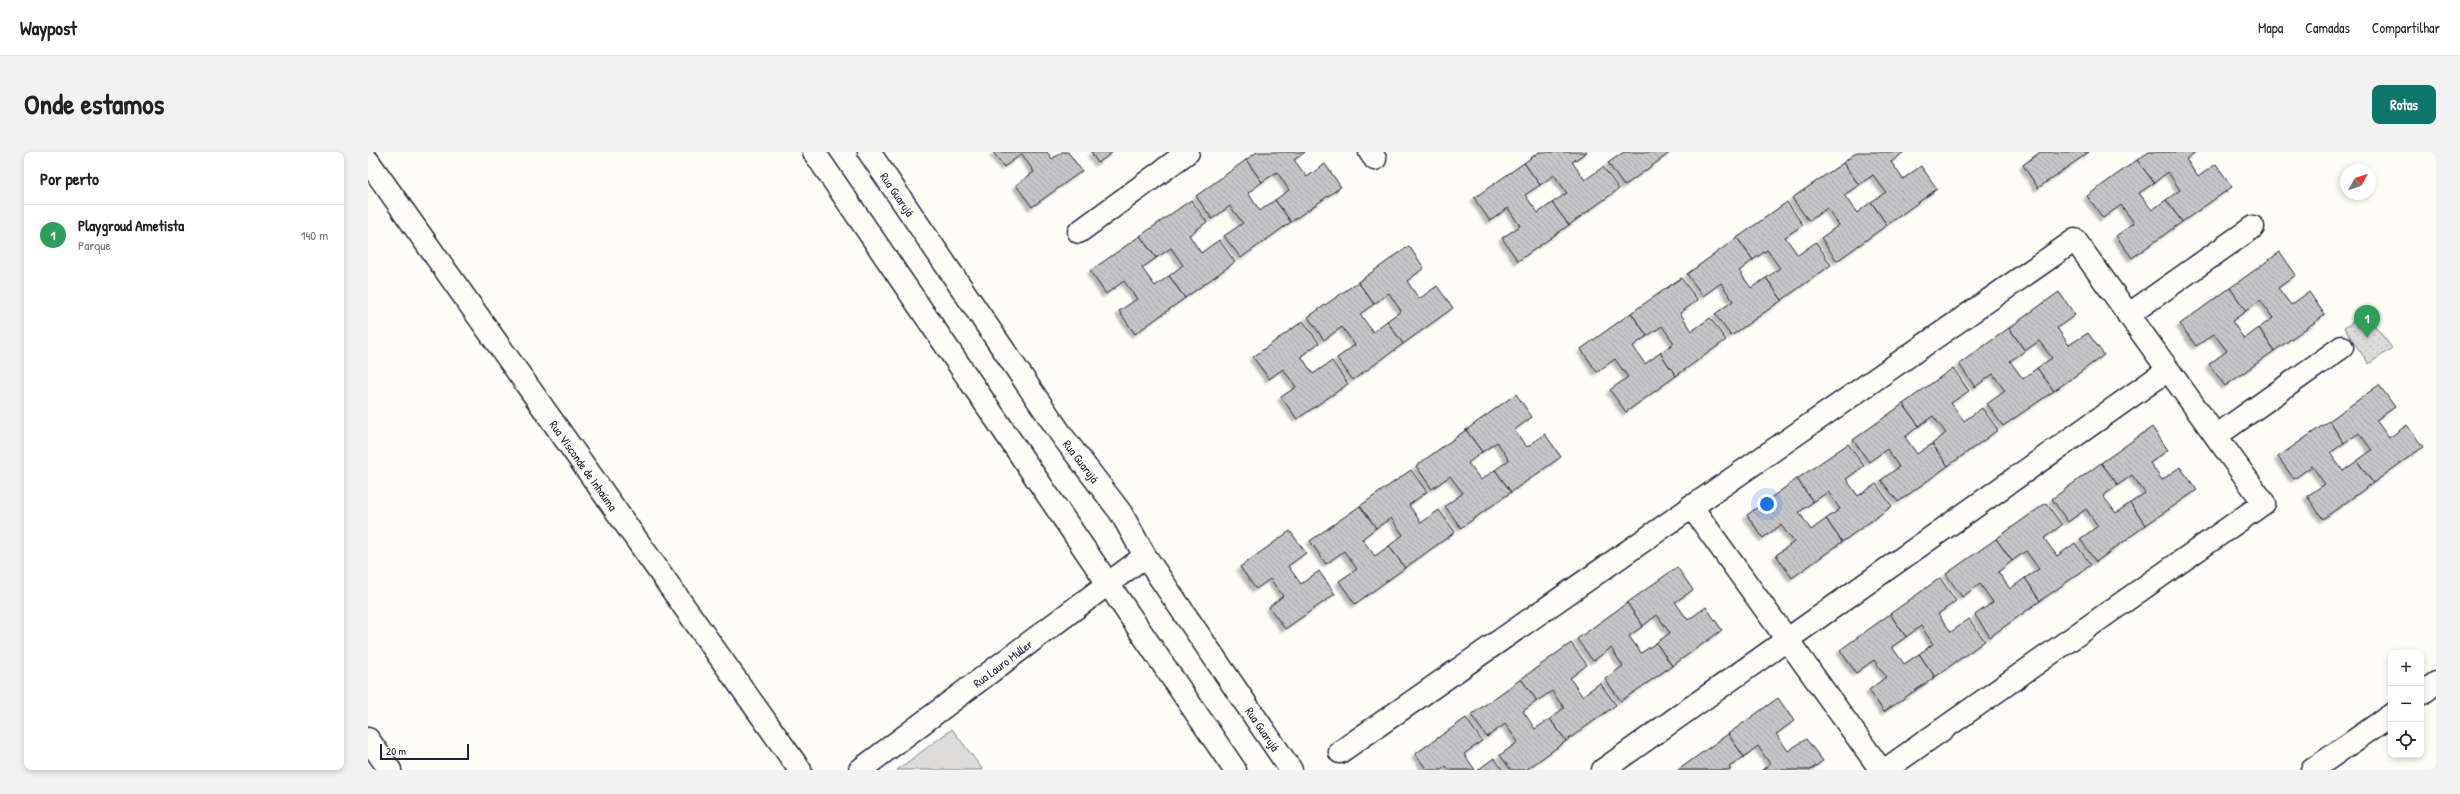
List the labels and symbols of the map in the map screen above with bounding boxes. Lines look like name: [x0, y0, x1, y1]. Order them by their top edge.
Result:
north arrow: [2340, 164, 2376, 200]
street label: Rua Guarujá: [877, 169, 919, 220]
pin: 1: [2354, 305, 2380, 338]
street label: Rua Visconde de Inhaúma: [546, 417, 622, 514]
street label: Rua Guarujá: [1059, 436, 1103, 486]
your location: [1757, 494, 1777, 514]
street label: Rua Lauro Muller: [969, 635, 1036, 691]
street label: Rua Guarujá: [1242, 704, 1284, 755]
scale bar: [380, 742, 469, 761]

